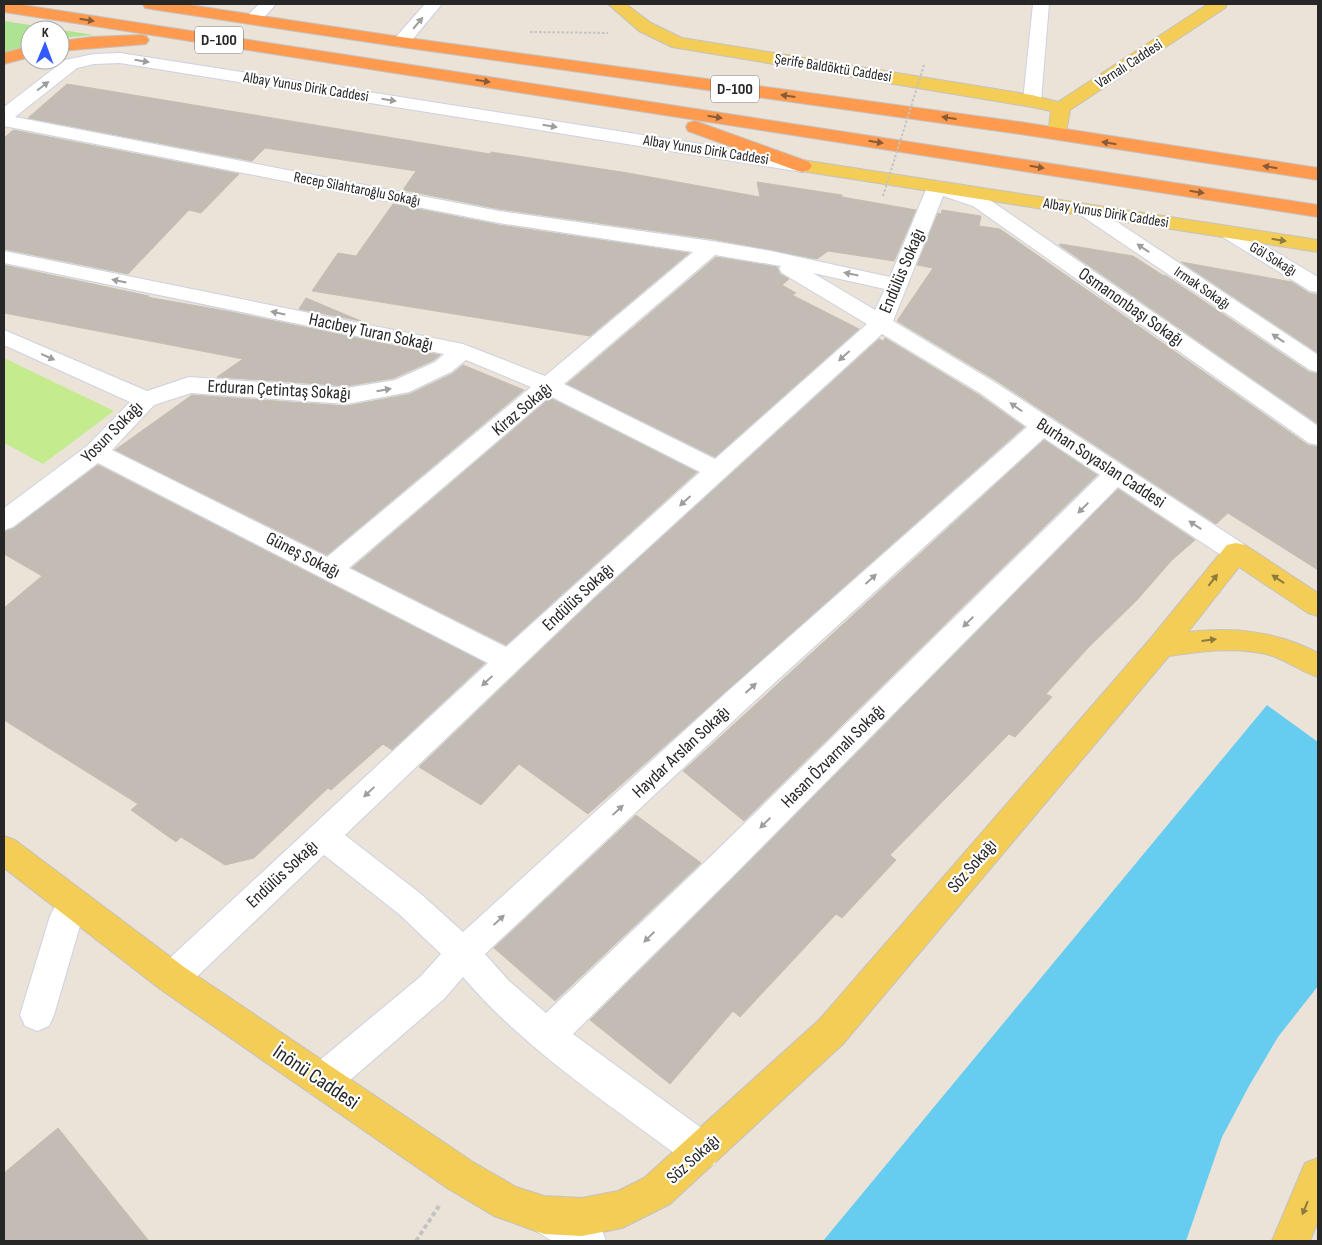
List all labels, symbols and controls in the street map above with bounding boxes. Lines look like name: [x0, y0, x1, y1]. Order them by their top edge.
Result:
one-way arrow: [79, 16, 95, 24]
one-way arrow: [412, 17, 423, 30]
north arrow: [20, 20, 70, 70]
text: K: [42, 24, 49, 41]
road number: D-100: [195, 26, 243, 54]
street label: Varnalı Caddesi: [1092, 35, 1166, 93]
street label: Şerife Baldöktü Caddesi: [773, 49, 893, 87]
one-way arrow: [135, 58, 151, 66]
street label: Albay Yunus Dirik Caddesi: [241, 68, 370, 106]
road number: D-100: [711, 76, 759, 102]
one-way arrow: [476, 78, 492, 86]
one-way arrow: [36, 81, 49, 92]
one-way arrow: [779, 92, 795, 100]
one-way arrow: [382, 97, 398, 105]
one-way arrow: [708, 114, 724, 122]
one-way arrow: [940, 114, 956, 122]
one-way arrow: [542, 122, 558, 130]
street label: Albay Yunus Dirik Caddesi: [641, 131, 770, 169]
one-way arrow: [1101, 138, 1117, 146]
one-way arrow: [868, 139, 884, 147]
one-way arrow: [1262, 162, 1278, 170]
one-way arrow: [1029, 164, 1045, 172]
street label: Recep Silahtaroğlu Sokağı: [292, 167, 422, 211]
one-way arrow: [1190, 188, 1206, 196]
street label: Albay Yunus Dirik Caddesi: [1041, 194, 1170, 232]
street label: Endülüs Sokağı: [875, 226, 929, 316]
one-way arrow: [1272, 236, 1288, 244]
street label: Göl Sokağı: [1246, 238, 1300, 280]
one-way arrow: [1136, 243, 1150, 253]
street label: Irmak Sokağı: [1170, 262, 1234, 314]
street label: Osmanonbaşı Sokağı: [1074, 263, 1188, 351]
one-way arrow: [843, 270, 858, 278]
one-way arrow: [111, 276, 127, 284]
one-way arrow: [270, 309, 286, 317]
street label: Hacıbey Turan Sokağı: [307, 309, 435, 355]
one-way arrow: [1271, 333, 1285, 343]
one-way arrow: [838, 350, 850, 362]
one-way arrow: [41, 353, 55, 361]
street label: Erduran Çetintaş Sokağı: [207, 376, 351, 404]
street label: Kiraz Sokağı: [488, 378, 556, 440]
one-way arrow: [376, 385, 392, 393]
street label: Yosun Sokağı: [77, 397, 147, 467]
one-way arrow: [1009, 402, 1023, 412]
street label: Burhan Soyaslan Caddesi: [1033, 414, 1169, 512]
one-way arrow: [678, 495, 691, 506]
one-way arrow: [1077, 501, 1089, 513]
one-way arrow: [1189, 520, 1202, 530]
street label: Güneş Sokağı: [262, 527, 344, 583]
street label: Endülüs Sokağı: [538, 559, 618, 635]
one-way arrow: [865, 573, 877, 585]
one-way arrow: [1208, 574, 1219, 587]
one-way arrow: [1271, 575, 1284, 584]
one-way arrow: [962, 616, 974, 628]
one-way arrow: [1202, 636, 1218, 644]
one-way arrow: [482, 675, 494, 687]
one-way arrow: [744, 682, 756, 694]
street label: Hasan Özvarnalı Sokağı: [777, 700, 889, 812]
street label: Haydar Arslan Sokağı: [628, 702, 734, 802]
one-way arrow: [363, 786, 375, 798]
one-way arrow: [612, 804, 624, 816]
one-way arrow: [760, 817, 772, 829]
street label: Söz Sokağı: [943, 835, 1001, 897]
street label: Endülüs Sokağı: [242, 836, 322, 912]
one-way arrow: [492, 914, 504, 926]
one-way arrow: [644, 931, 656, 943]
street label: İnönü Caddesi: [268, 1039, 364, 1115]
street label: Söz Sokağı: [662, 1130, 724, 1188]
one-way arrow: [1300, 1201, 1308, 1216]

